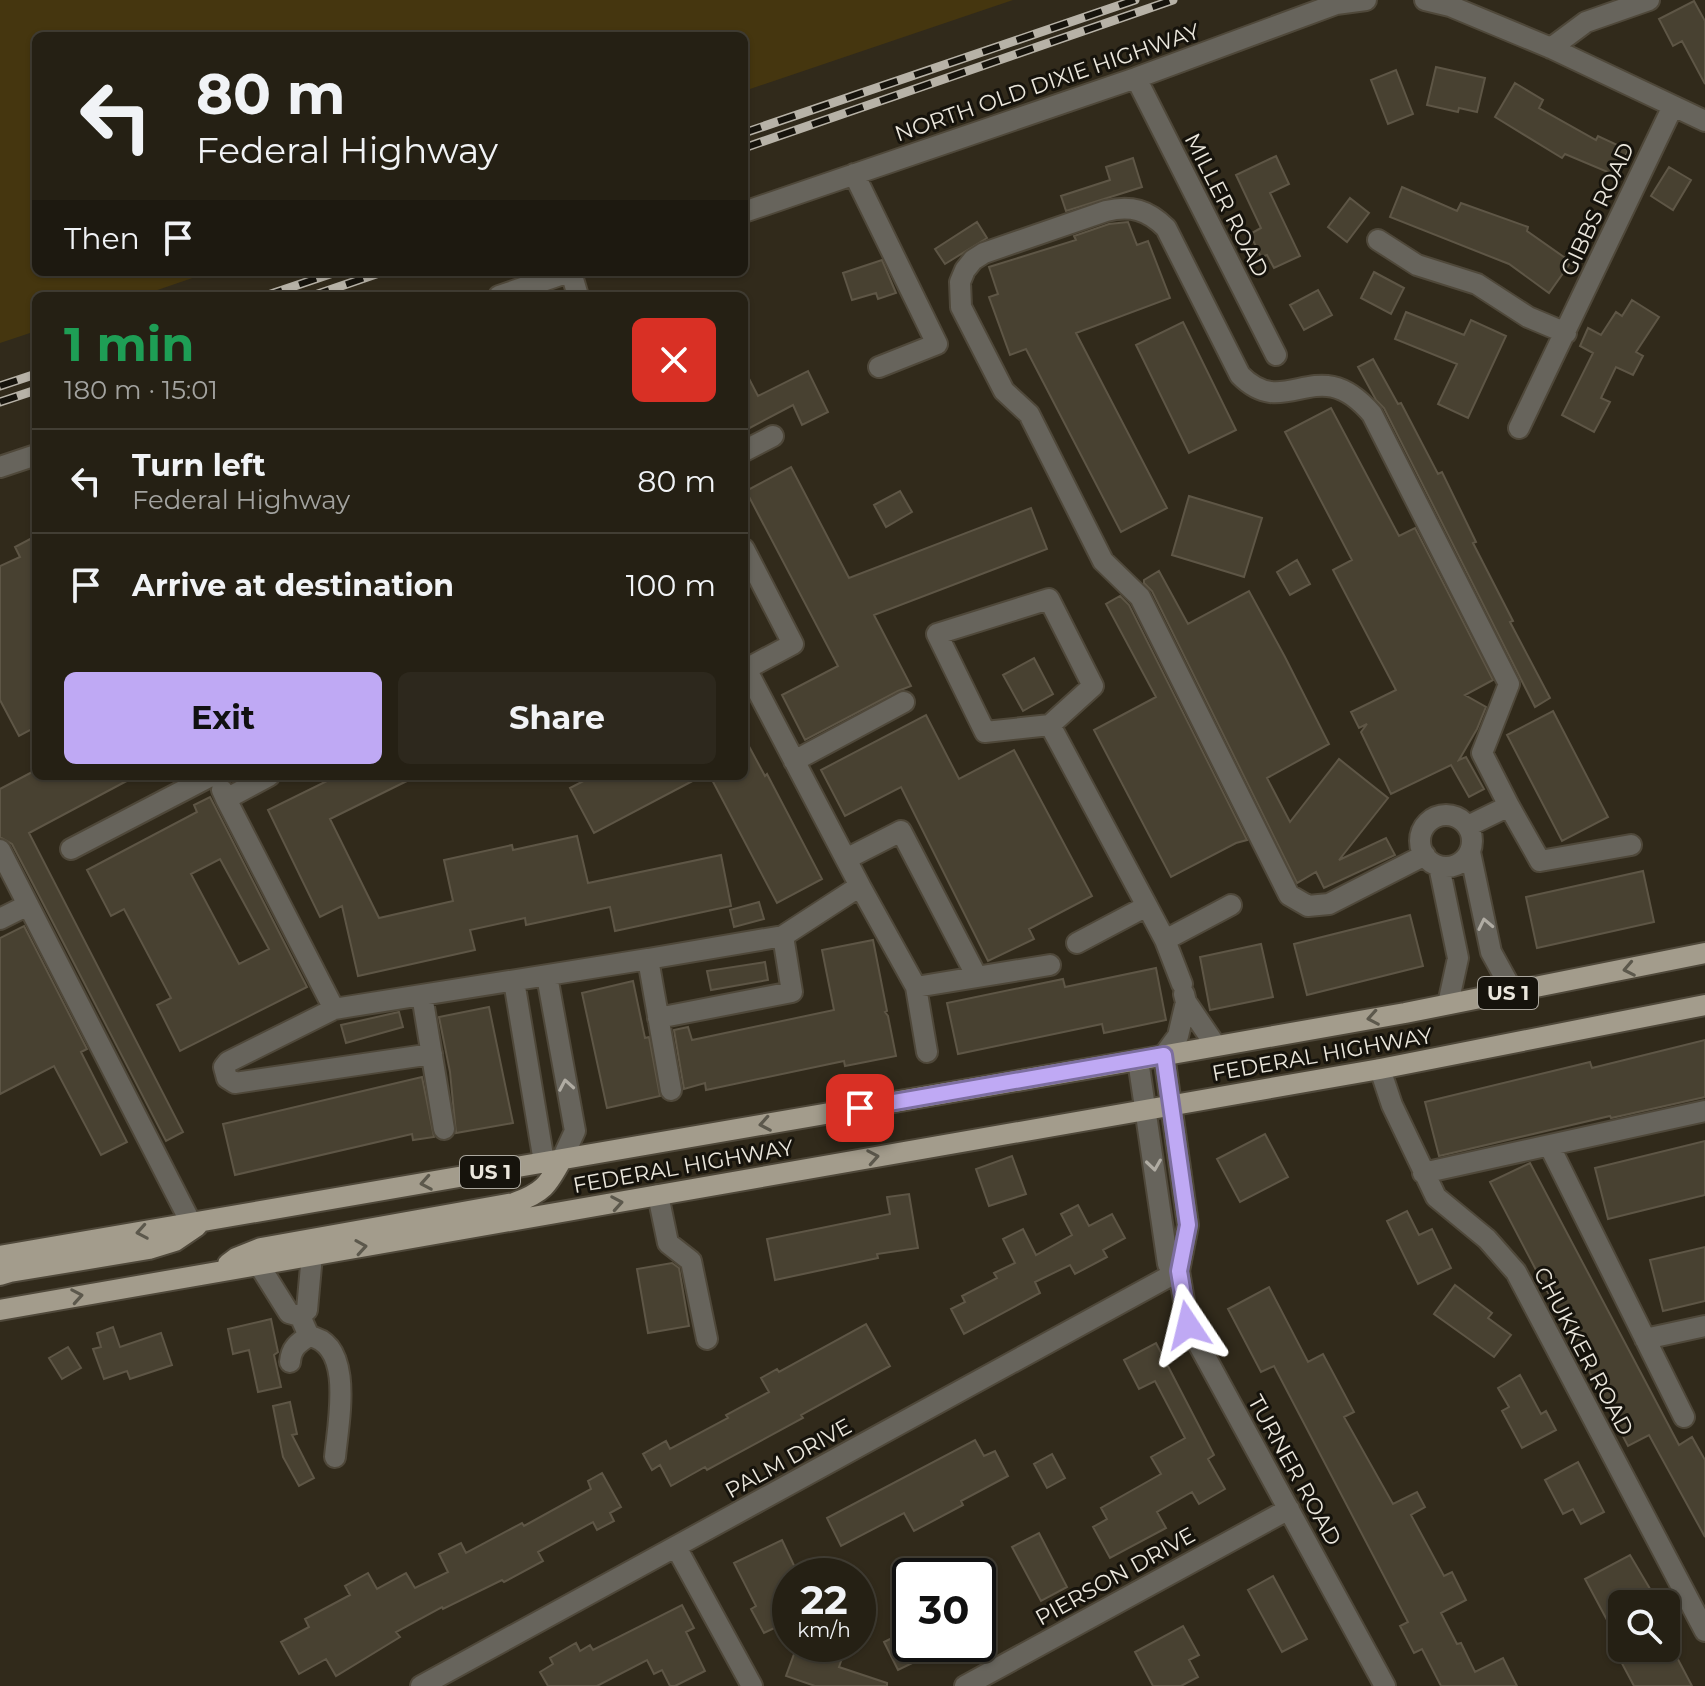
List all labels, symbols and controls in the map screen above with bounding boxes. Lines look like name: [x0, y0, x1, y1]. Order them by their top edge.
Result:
street label: NORTH OLD DIXIE HIGHWAY: [891, 18, 1203, 147]
text: 80 m: [196, 60, 346, 128]
icon: left: [64, 64, 168, 168]
text: Federal Highway: [196, 128, 498, 172]
street label: MILLER ROAD: [1179, 129, 1274, 282]
street label: GIBBS ROAD: [1555, 138, 1640, 280]
icon: arrive: [156, 216, 200, 260]
text: Then: [64, 220, 140, 257]
text: 1 min: [64, 315, 194, 373]
button: close: [632, 318, 716, 402]
text: 180 m · 15:01: [64, 374, 218, 406]
text: Turn left: [132, 447, 265, 484]
icon: left: [64, 459, 108, 503]
text: 80 m: [637, 463, 716, 500]
text: Federal Highway: [132, 484, 350, 516]
icon: arrive: [64, 563, 108, 607]
text: Arrive at destination: [132, 567, 454, 604]
text: 100 m: [626, 567, 716, 604]
button: Exit: [64, 672, 382, 764]
button: Share: [398, 672, 716, 764]
one-way arrow: [1477, 918, 1494, 932]
one-way arrow: [1622, 960, 1636, 977]
road number: US 1: [1478, 977, 1538, 1009]
one-way arrow: [1367, 1009, 1380, 1026]
street label: FEDERAL HIGHWAY: [1210, 1022, 1434, 1087]
pin: [826, 1074, 894, 1142]
one-way arrow: [559, 1078, 576, 1092]
icon: arrive: [838, 1086, 882, 1130]
one-way arrow: [758, 1115, 772, 1132]
street label: FEDERAL HIGHWAY: [571, 1134, 795, 1199]
one-way arrow: [866, 1149, 880, 1166]
road number: US 1: [460, 1156, 520, 1188]
one-way arrow: [1145, 1158, 1162, 1172]
one-way arrow: [419, 1173, 433, 1190]
one-way arrow: [610, 1195, 624, 1212]
one-way arrow: [135, 1222, 149, 1239]
one-way arrow: [354, 1240, 367, 1257]
street label: CHUKKER ROAD: [1528, 1262, 1639, 1440]
position arrow: [1146, 1283, 1230, 1367]
one-way arrow: [70, 1289, 84, 1306]
street label: TURNER ROAD: [1242, 1390, 1347, 1550]
street label: PALM DRIVE: [720, 1413, 856, 1504]
street label: PIERSON DRIVE: [1031, 1521, 1200, 1632]
speed limit sign: 30: [892, 1558, 996, 1662]
text: 22: [800, 1575, 848, 1624]
map controls: [1608, 1590, 1680, 1662]
button: search: [1608, 1590, 1680, 1662]
text: km/h: [797, 1618, 851, 1642]

